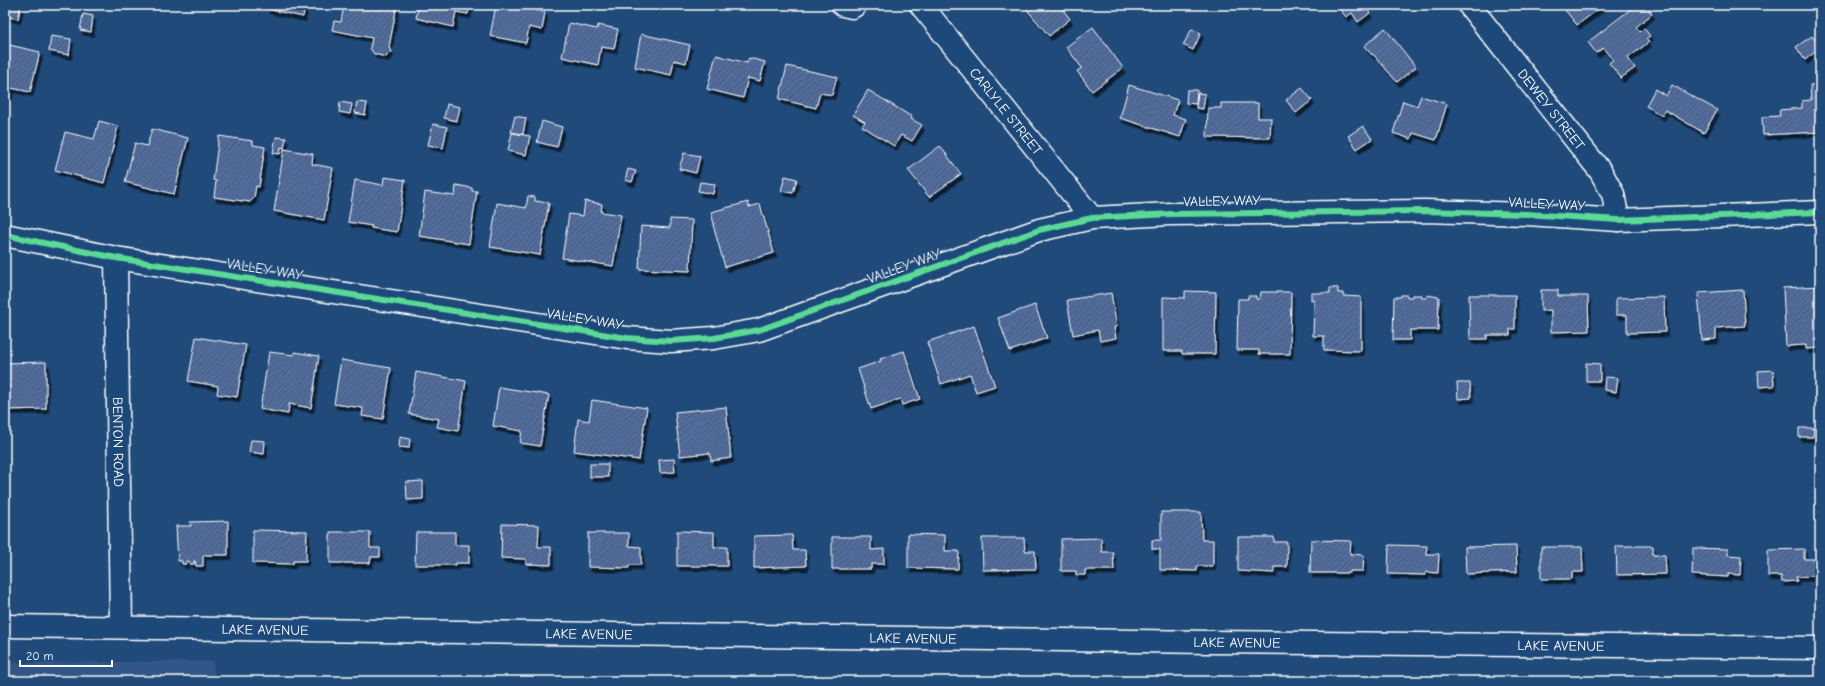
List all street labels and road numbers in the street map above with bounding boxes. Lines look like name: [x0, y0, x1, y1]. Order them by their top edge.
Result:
street label: CARLYLE STREET: [966, 64, 1047, 159]
street label: DEWEY STREET: [1514, 65, 1589, 154]
street label: VALLEY WAY: [1183, 192, 1261, 210]
street label: VALLEY WAY: [1508, 193, 1587, 215]
street label: VALLEY WAY: [865, 245, 944, 287]
street label: VALLEY WAY: [226, 255, 305, 284]
street label: VALLEY WAY: [546, 305, 625, 334]
street label: BENTON ROAD: [109, 397, 128, 487]
street label: LAKE AVENUE: [221, 620, 309, 639]
street label: LAKE AVENUE: [545, 625, 633, 643]
street label: LAKE AVENUE: [869, 629, 957, 647]
street label: LAKE AVENUE: [1193, 633, 1280, 651]
street label: LAKE AVENUE: [1517, 637, 1604, 654]

